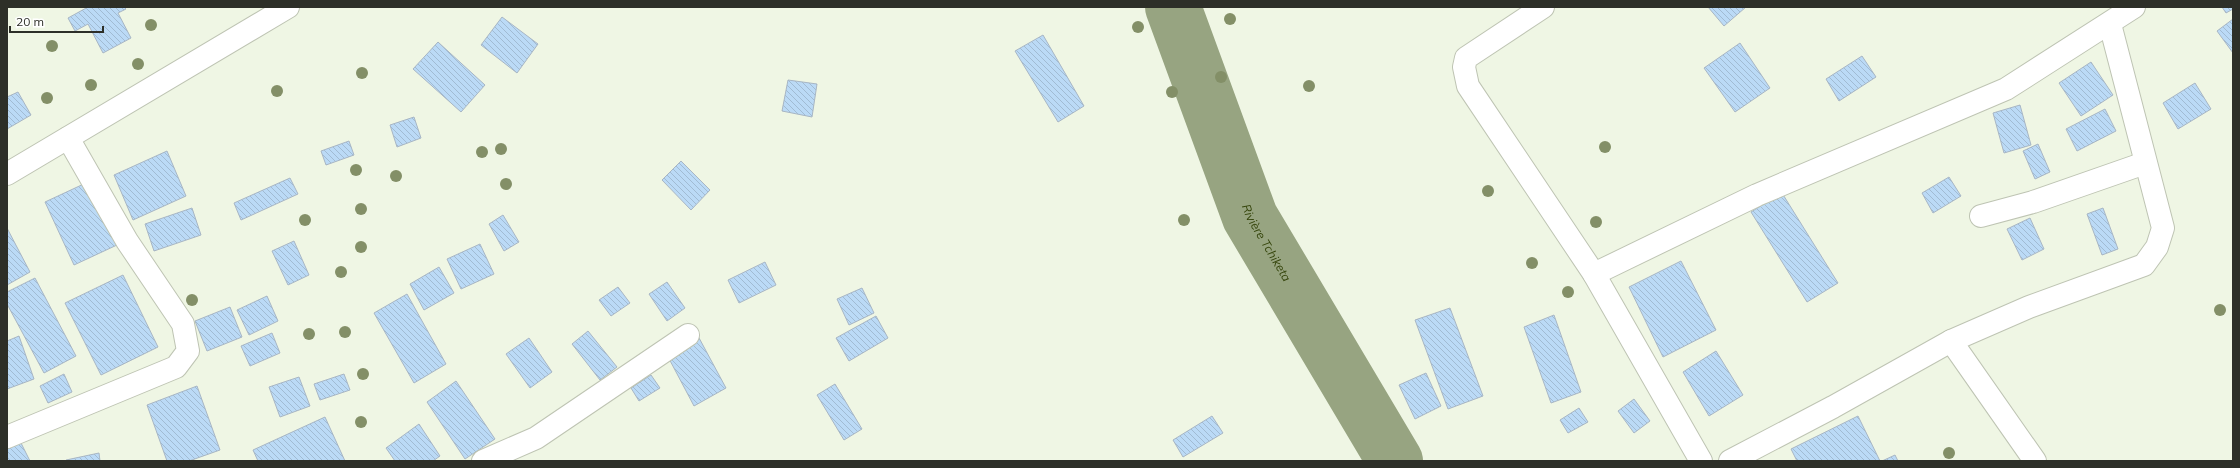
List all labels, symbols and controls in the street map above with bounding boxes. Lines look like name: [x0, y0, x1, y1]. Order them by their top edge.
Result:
scale bar: [10, 8, 103, 34]
text: 20 m: [16, 14, 44, 29]
water label: Rivière Tchiketa: [1239, 202, 1295, 284]

